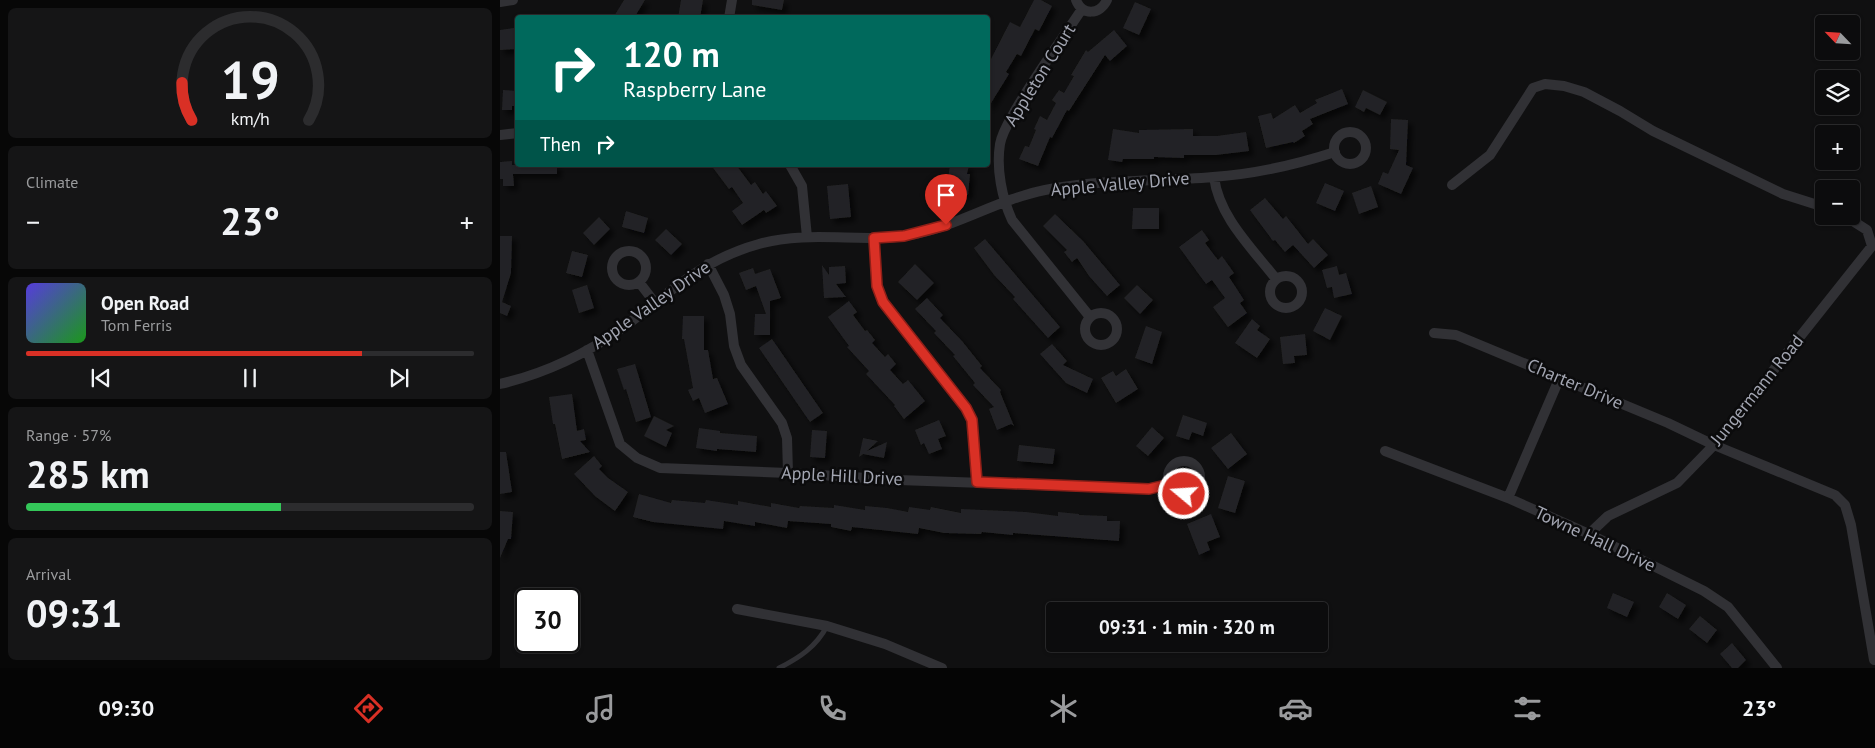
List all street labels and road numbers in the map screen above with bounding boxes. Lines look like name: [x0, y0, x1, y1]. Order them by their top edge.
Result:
street label: Appleton Court: [999, 19, 1080, 130]
street label: Apple Valley Drive: [1050, 166, 1190, 201]
street label: Apple Valley Drive: [587, 255, 714, 354]
street label: Jungermann Road: [1704, 330, 1808, 450]
street label: Charter Drive: [1524, 353, 1627, 414]
street label: Apple Hill Drive: [781, 461, 903, 490]
street label: Towne Hall Drive: [1531, 500, 1659, 577]

